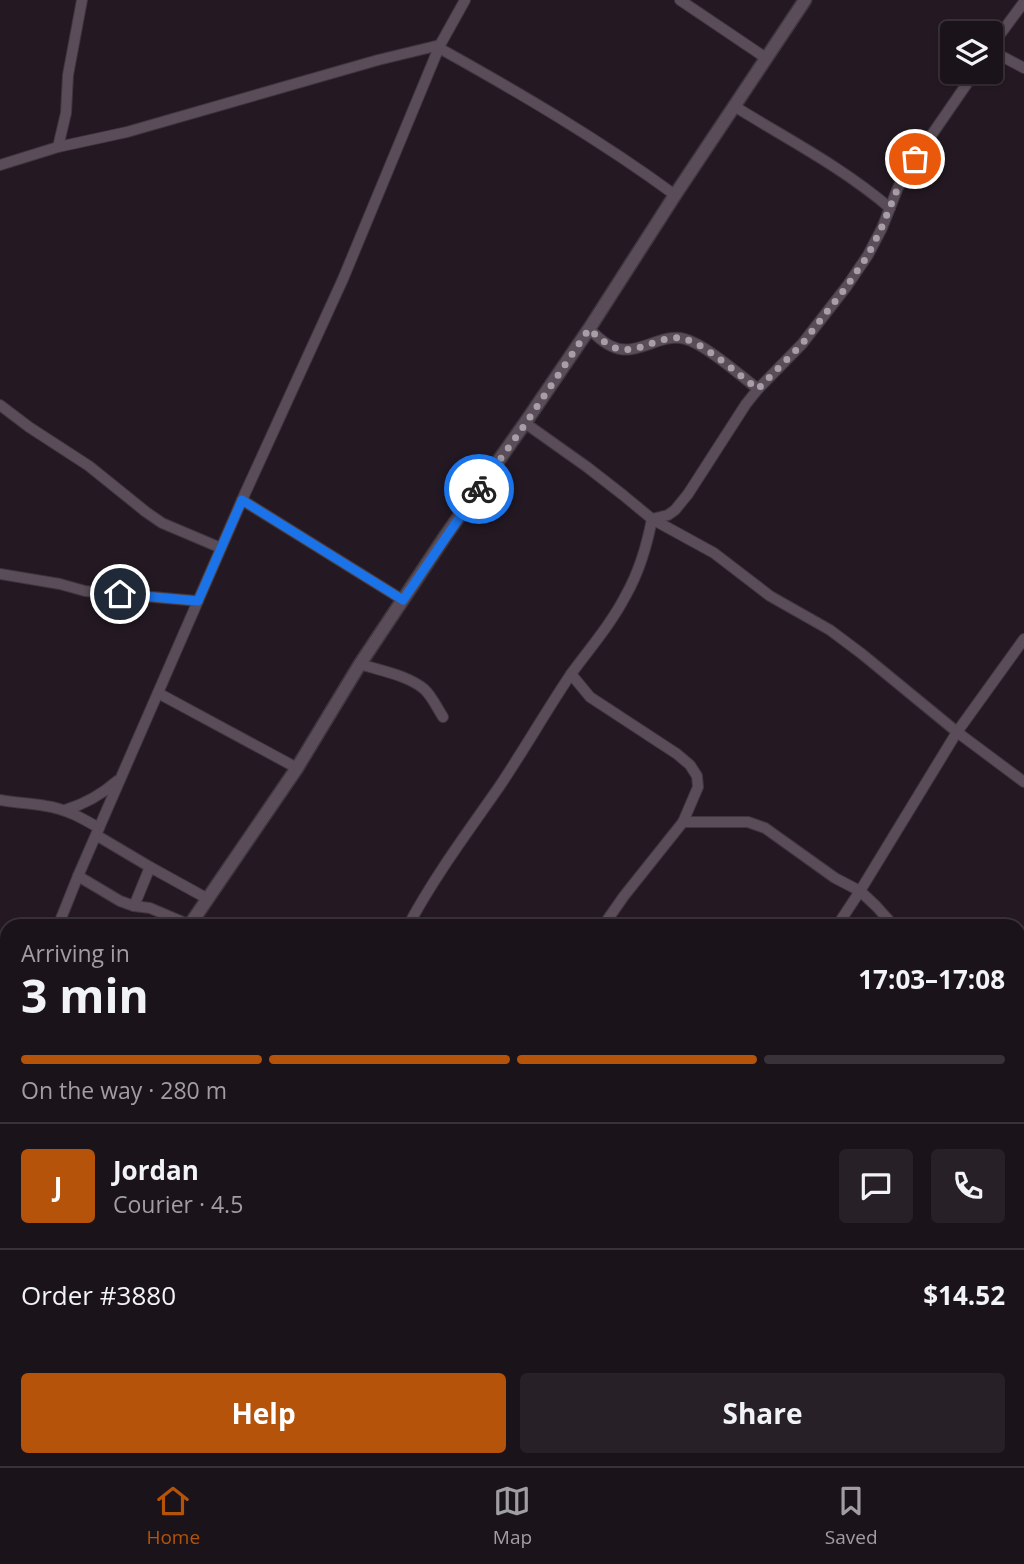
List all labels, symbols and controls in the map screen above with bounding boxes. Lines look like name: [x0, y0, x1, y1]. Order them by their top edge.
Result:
map controls: [940, 21, 1003, 84]
button: layers: [940, 21, 1003, 84]
pin: [885, 129, 945, 189]
icon: bag: [896, 140, 934, 178]
courier: [444, 454, 514, 524]
icon: bike: [460, 470, 498, 508]
pin: [90, 564, 150, 624]
icon: home: [101, 575, 139, 613]
text: Arriving in: [21, 937, 130, 969]
text: 17:03–17:08: [858, 961, 1005, 997]
text: 3 min: [21, 964, 149, 1026]
text: On the way · 280 m: [21, 1074, 227, 1106]
button: chat: [839, 1149, 913, 1223]
button: phone: [931, 1149, 1005, 1223]
text: Jordan: [113, 1152, 199, 1188]
text: J: [54, 1168, 62, 1204]
text: Courier · 4.5: [113, 1188, 243, 1220]
text: Order #3880: [21, 1277, 176, 1313]
text: $14.52: [923, 1277, 1005, 1313]
button: Help: [21, 1373, 506, 1453]
button: Share: [520, 1373, 1005, 1453]
tab: Home: [146, 1482, 200, 1550]
tab: Map: [493, 1482, 532, 1550]
tab: Saved: [825, 1482, 878, 1550]

